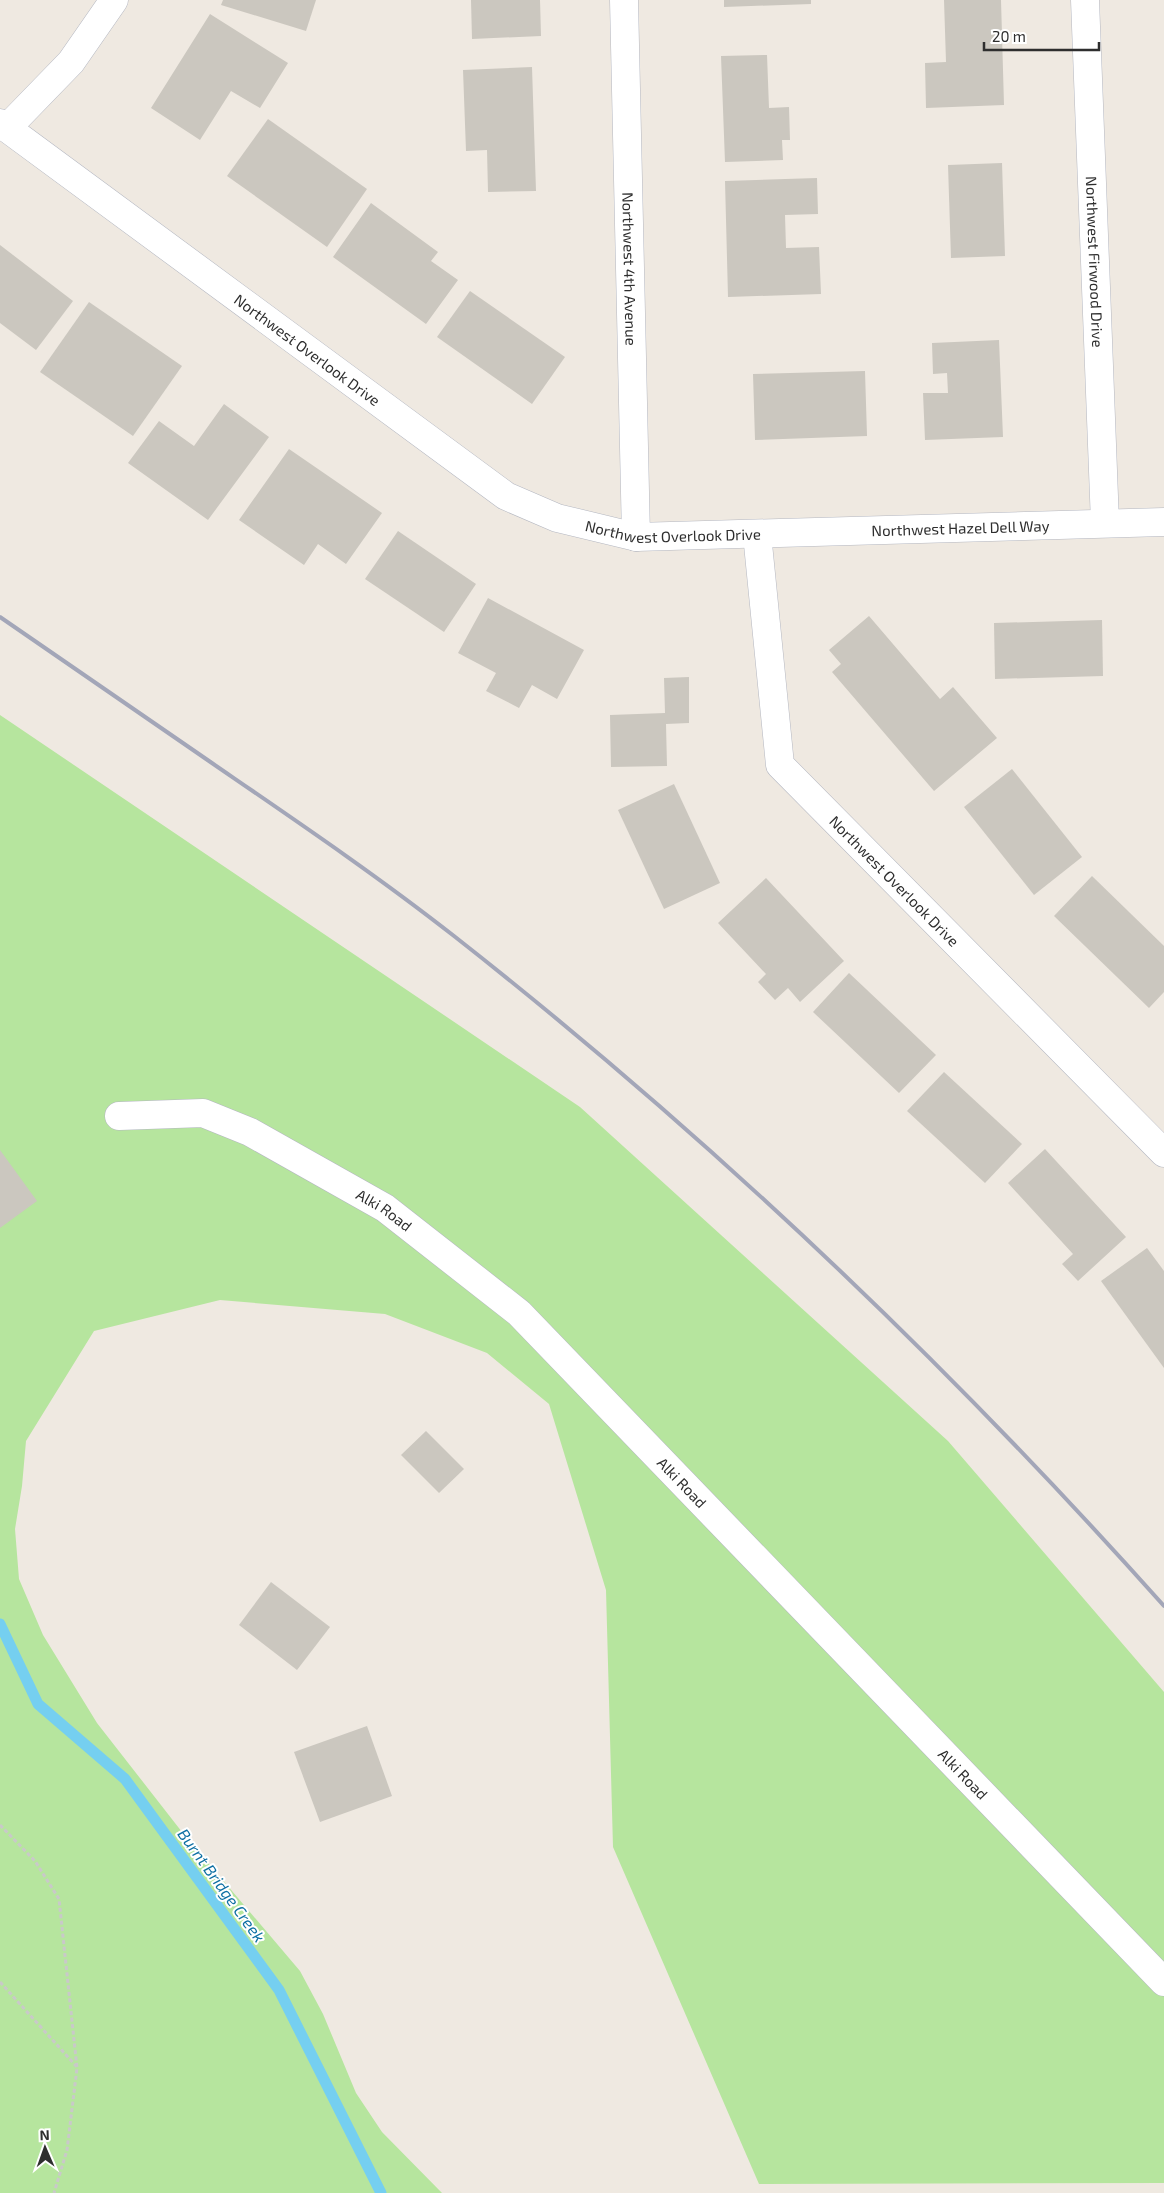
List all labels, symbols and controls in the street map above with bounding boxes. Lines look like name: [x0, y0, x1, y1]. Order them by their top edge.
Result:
scale bar: [984, 20, 1099, 52]
text: 20 m: [992, 27, 1026, 45]
street label: Northwest Firwood Drive: [1083, 176, 1107, 348]
street label: Northwest 4th Avenue: [619, 192, 641, 346]
street label: Northwest Overlook Drive: [231, 290, 384, 409]
street label: Northwest Overlook Drive: [584, 516, 761, 546]
street label: Northwest Hazel Dell Way: [871, 516, 1050, 539]
street label: Northwest Overlook Drive: [826, 812, 963, 950]
street label: Alki Road: [353, 1185, 416, 1235]
street label: Alki Road: [654, 1453, 711, 1511]
street label: Alki Road: [935, 1745, 992, 1803]
water label: Burnt Bridge Creek: [174, 1825, 270, 1945]
north arrow: [20, 2123, 70, 2173]
text: N: [39, 2126, 50, 2143]

